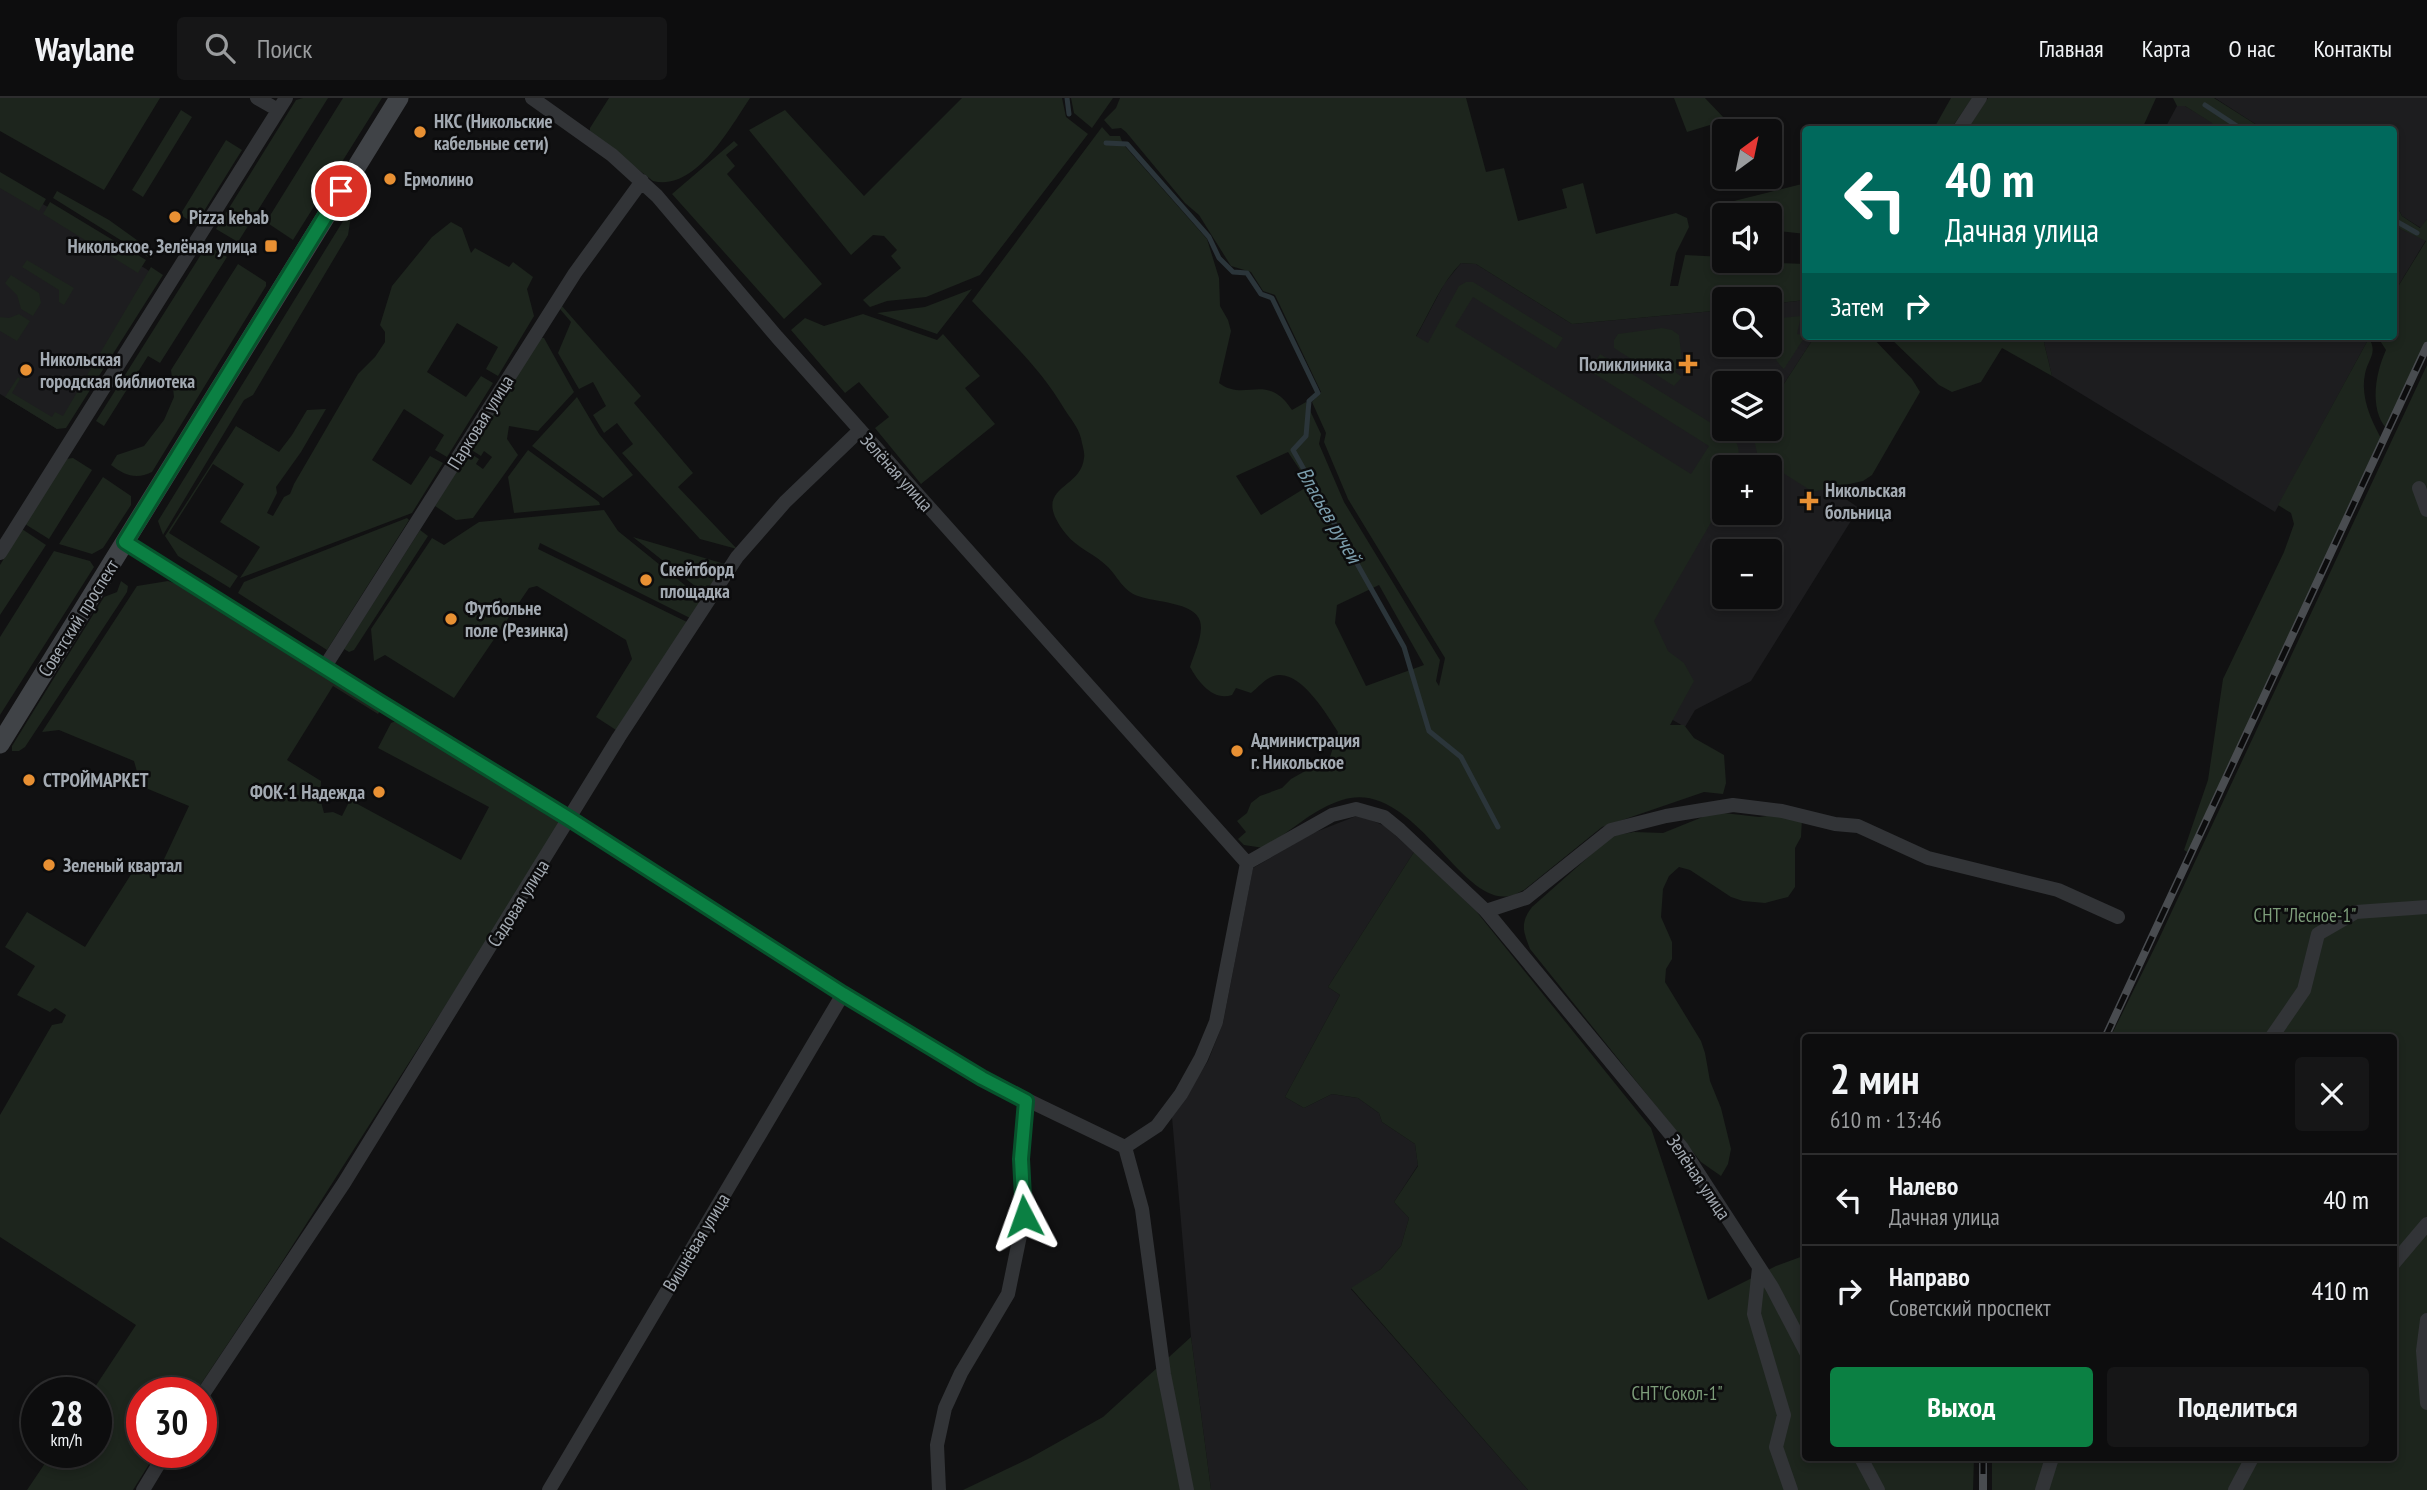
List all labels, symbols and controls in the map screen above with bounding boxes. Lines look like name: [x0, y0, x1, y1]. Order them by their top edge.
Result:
search box: [177, 17, 667, 80]
text: Waylane: [35, 27, 135, 70]
icon: search: [201, 29, 239, 67]
text: Поиск: [257, 32, 312, 65]
text: Главная: [2039, 33, 2104, 64]
text: Карта: [2142, 33, 2191, 64]
text: О нас: [2229, 33, 2275, 64]
text: Контакты: [2313, 33, 2392, 64]
place label: НКС (Никольские кабельные сети): [434, 109, 553, 155]
north arrow: [1712, 119, 1782, 189]
map controls: [1712, 119, 1782, 609]
marker: НКС (Никольские кабельные сети): [412, 124, 428, 140]
text: 40 m: [1945, 147, 2034, 211]
icon: left: [1830, 154, 1921, 245]
pin: [311, 161, 371, 221]
place label: Ермолино: [404, 167, 473, 191]
marker: Ермолино: [382, 171, 398, 187]
icon: arrive: [322, 172, 360, 210]
button: sound: [1712, 203, 1782, 273]
place label: Pizza kebab: [189, 205, 269, 229]
marker: Pizza kebab: [167, 209, 183, 225]
text: Дачная улица: [1945, 209, 2099, 251]
place label: Никольское, Зелёная улица: [68, 234, 257, 258]
marker: Никольское, Зелёная улица: [263, 238, 279, 254]
button: search: [1712, 287, 1782, 357]
icon: right: [1898, 287, 1936, 325]
text: Затем: [1830, 290, 1884, 323]
place label: Никольская городская библиотека: [40, 347, 195, 393]
place label: Поликлиника: [1579, 352, 1672, 376]
marker: Поликлиника: [1678, 354, 1698, 374]
marker: Никольская городская библиотека: [18, 362, 34, 378]
street label: Парковая улица: [442, 370, 518, 474]
button: layers: [1712, 371, 1782, 441]
street label: Зелёная улица: [855, 428, 939, 516]
button: +: [1712, 455, 1782, 525]
water label: Власьев ручей: [1291, 462, 1369, 569]
place label: Никольская больница: [1825, 478, 1906, 524]
marker: Никольская больница: [1799, 491, 1819, 511]
button: −: [1712, 539, 1782, 609]
street label: Советский проспект: [32, 554, 124, 681]
place label: Скейтборд площадка: [660, 557, 734, 603]
marker: Скейтборд площадка: [638, 572, 654, 588]
place label: Футбольне поле (Резинка): [465, 596, 569, 642]
marker: Футбольне поле (Резинка): [443, 611, 459, 627]
place label: Администрация г. Никольское: [1250, 728, 1360, 774]
marker: Администрация г. Никольское: [1229, 743, 1245, 759]
place label: СТРОЙМАРКЕТ: [43, 768, 149, 792]
marker: СТРОЙМАРКЕТ: [21, 772, 37, 788]
place label: ФОК-1 Надежда: [250, 780, 365, 804]
marker: ФОК-1 Надежда: [371, 784, 387, 800]
place label: Зеленый квартал: [63, 853, 182, 877]
street label: Садовая улица: [482, 855, 554, 951]
marker: Зеленый квартал: [41, 857, 57, 873]
park label: СНТ "Лесное-1": [2254, 903, 2356, 927]
text: 2 мин: [1830, 1051, 1920, 1106]
button: close: [2295, 1057, 2369, 1131]
text: 610 m · 13:46: [1830, 1105, 1942, 1134]
street label: Зелёная улица: [1662, 1130, 1736, 1224]
text: Налево: [1889, 1169, 1958, 1202]
position arrow: [987, 1179, 1061, 1253]
icon: left: [1830, 1181, 1868, 1219]
text: 40 m: [2323, 1183, 2369, 1216]
street label: Вишнёвая улица: [657, 1189, 735, 1295]
text: Дачная улица: [1889, 1202, 2000, 1231]
text: Направо: [1889, 1260, 1970, 1293]
icon: right: [1830, 1272, 1868, 1310]
text: 410 m: [2311, 1274, 2369, 1307]
text: Советский проспект: [1889, 1293, 2051, 1322]
button: Выход: [1830, 1367, 2093, 1447]
button: Поделиться: [2107, 1367, 2369, 1447]
speed limit sign: 30: [126, 1377, 217, 1468]
park label: СНТ"Сокол-1": [1631, 1381, 1723, 1405]
text: 28: [50, 1390, 83, 1436]
text: km/h: [51, 1428, 82, 1451]

